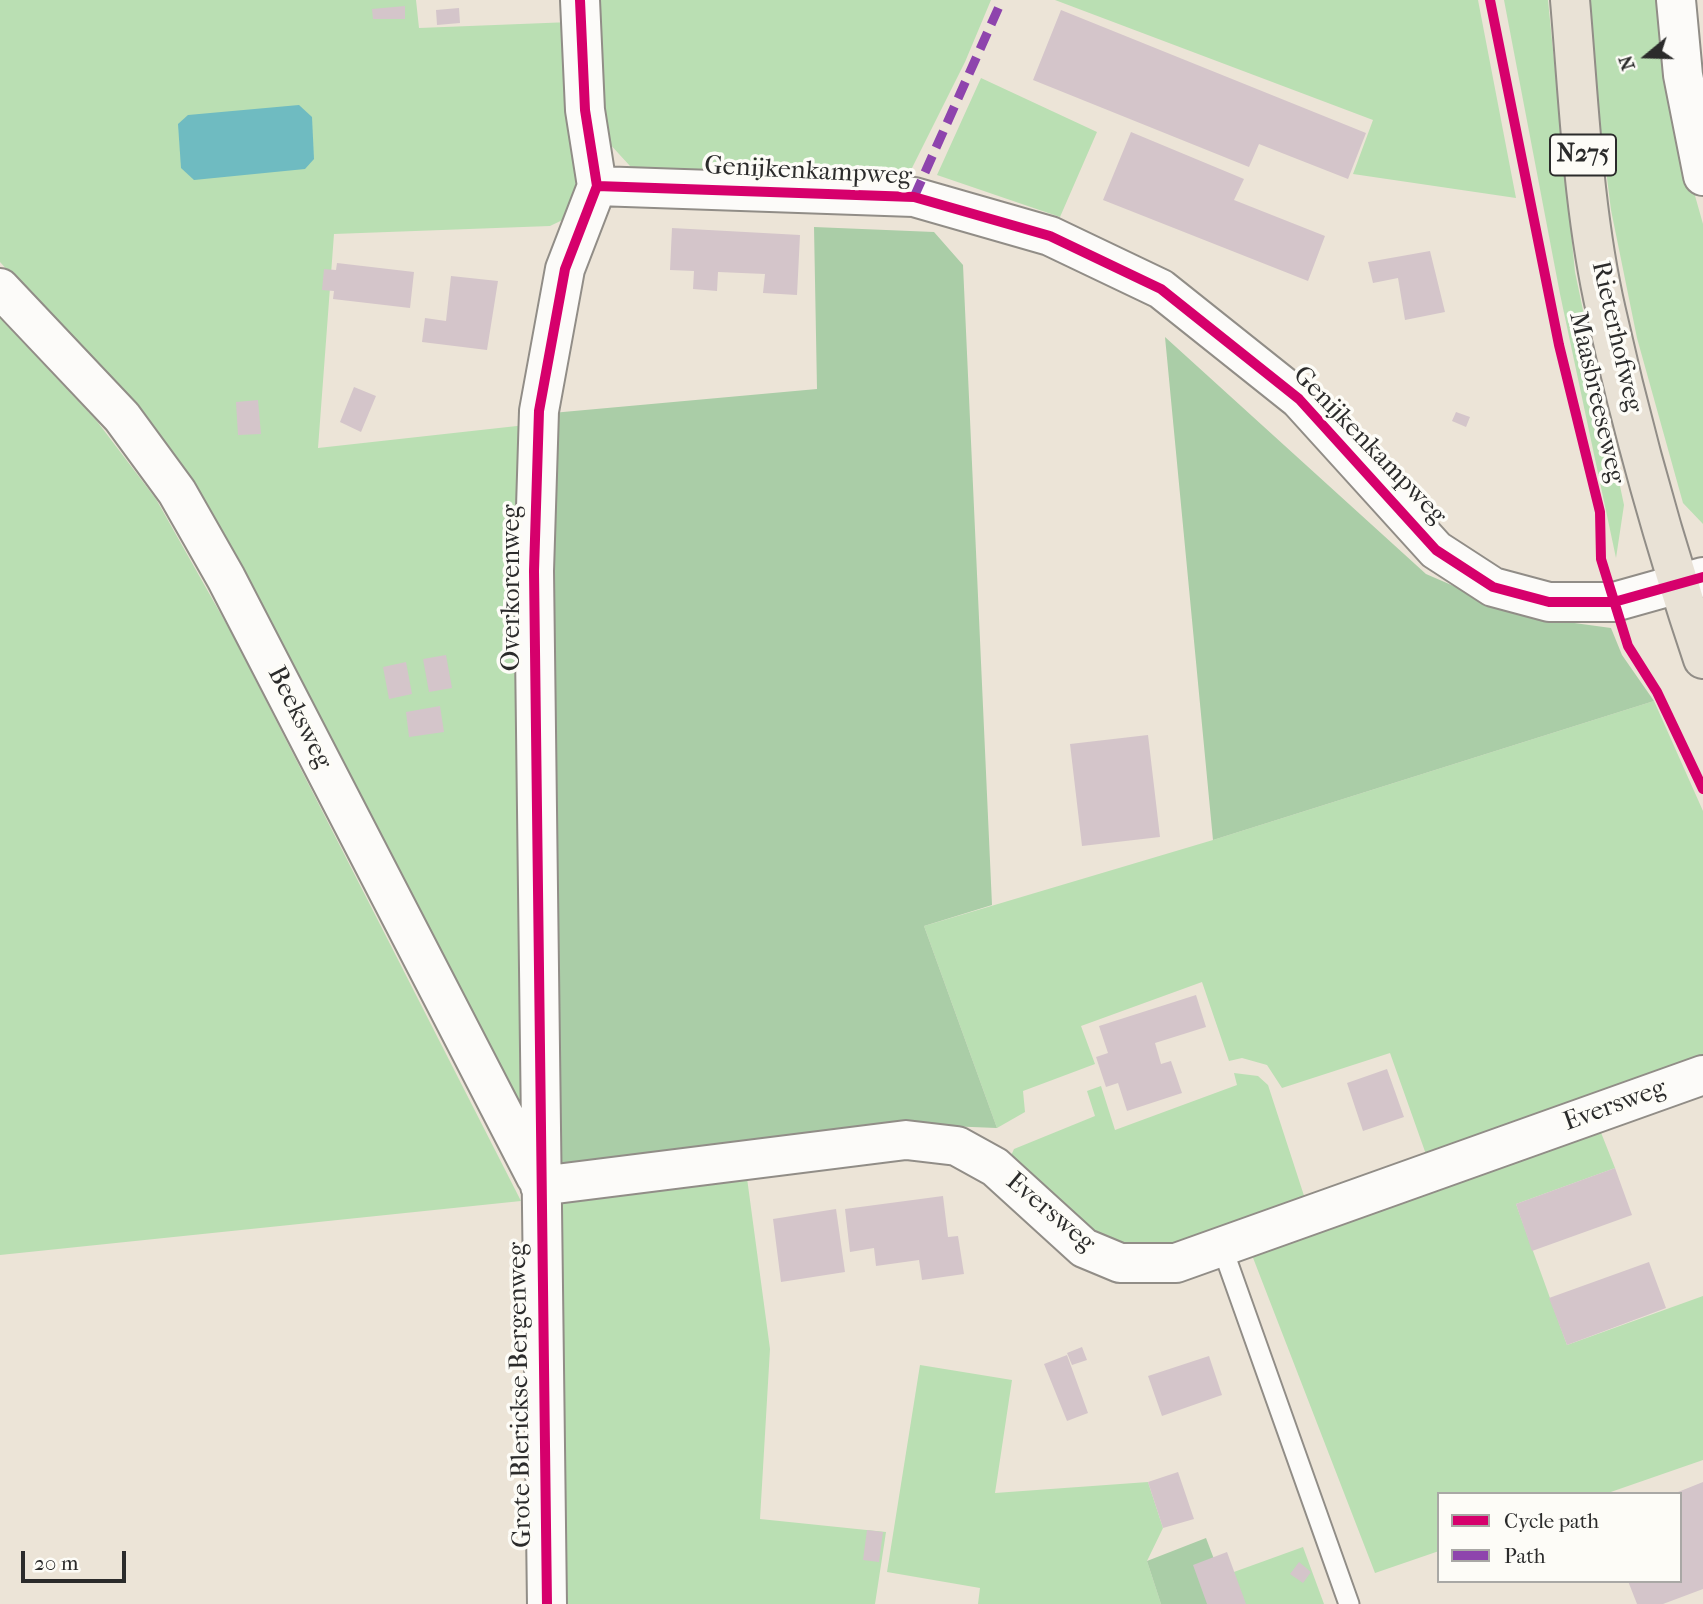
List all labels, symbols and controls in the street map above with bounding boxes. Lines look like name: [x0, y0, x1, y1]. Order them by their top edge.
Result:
north arrow: [1612, 21, 1682, 91]
text: N: [1614, 52, 1640, 73]
road number: N275: [1550, 134, 1616, 176]
street label: Genijkenkampweg: [703, 151, 913, 193]
street label: Rieterhofweg: [1583, 258, 1649, 416]
street label: Maasbreeseweg: [1561, 309, 1631, 487]
street label: Genijkenkampweg: [1286, 360, 1452, 532]
street label: Overkorenweg: [497, 505, 529, 671]
street label: Beeksweg: [260, 661, 338, 775]
street label: Eversweg: [1559, 1073, 1671, 1139]
street label: Eversweg: [999, 1167, 1101, 1259]
street label: Grote Blerickse Bergenweg: [503, 1242, 539, 1548]
legend: [1437, 1492, 1682, 1583]
text: Cycle path: [1504, 1509, 1599, 1533]
scale bar: [24, 1538, 130, 1582]
text: Path: [1504, 1544, 1545, 1568]
text: 20 m: [34, 1551, 78, 1575]

